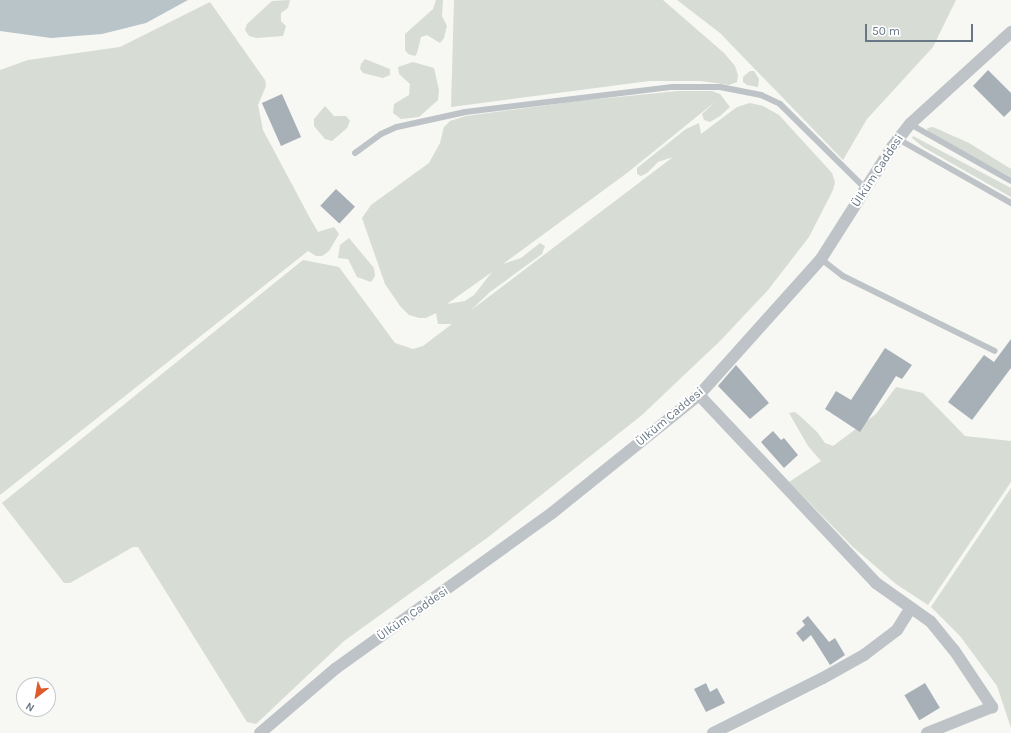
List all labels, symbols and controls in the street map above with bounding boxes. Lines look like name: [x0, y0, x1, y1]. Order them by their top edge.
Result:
scale bar: [867, 16, 975, 42]
text: 50 m: [872, 24, 900, 38]
street label: Ülküm Caddesi: [849, 132, 907, 210]
street label: Ülküm Caddesi: [633, 385, 707, 449]
street label: Ülküm Caddesi: [375, 584, 451, 644]
north arrow: [16, 677, 56, 717]
text: N: [23, 699, 37, 714]

